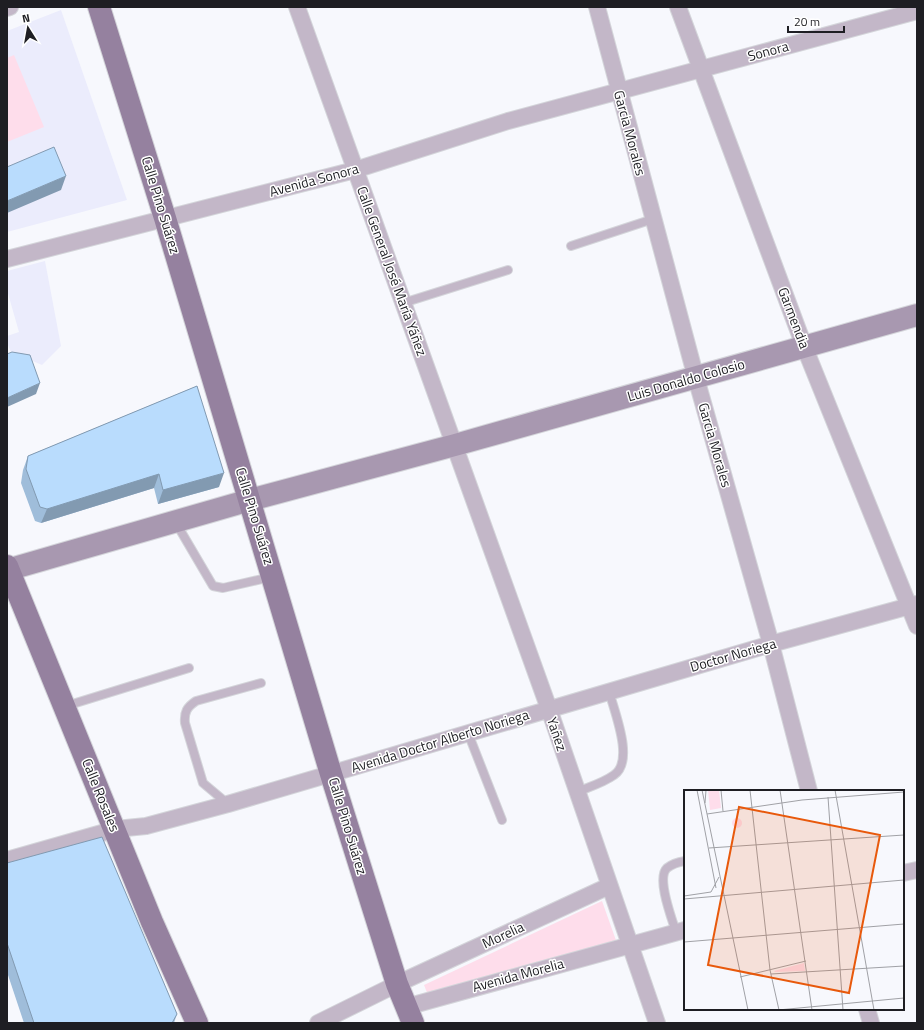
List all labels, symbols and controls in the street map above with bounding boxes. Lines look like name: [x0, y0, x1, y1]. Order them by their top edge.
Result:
north arrow: [8, 8, 48, 48]
scale bar: [788, 8, 844, 34]
text: N: [21, 10, 31, 27]
text: 20 m: [794, 12, 820, 31]
street label: Sonora: [745, 35, 791, 66]
street label: Garcia Morales: [609, 88, 652, 178]
street label: Calle Pino Suárez: [137, 154, 186, 256]
street label: Avenida Sonora: [267, 158, 361, 202]
street label: Calle General José María Yáñez: [352, 183, 433, 359]
street label: Garmendia: [773, 284, 816, 352]
street label: Luis Donaldo Colosio: [625, 353, 747, 406]
street label: Garcia Morales: [693, 400, 738, 490]
street label: Calle Pino Suárez: [231, 465, 280, 567]
street label: Doctor Noriega: [687, 632, 778, 677]
street label: Avenida Doctor Alberto Noriega: [348, 703, 531, 778]
street label: Yañez: [542, 714, 573, 754]
street label: Calle Rosales: [77, 755, 126, 835]
street label: Calle Pino Suárez: [324, 775, 373, 877]
inset map: [684, 790, 904, 1010]
street label: Morelia: [478, 916, 527, 953]
street label: Avenida Morelia: [470, 952, 566, 997]

